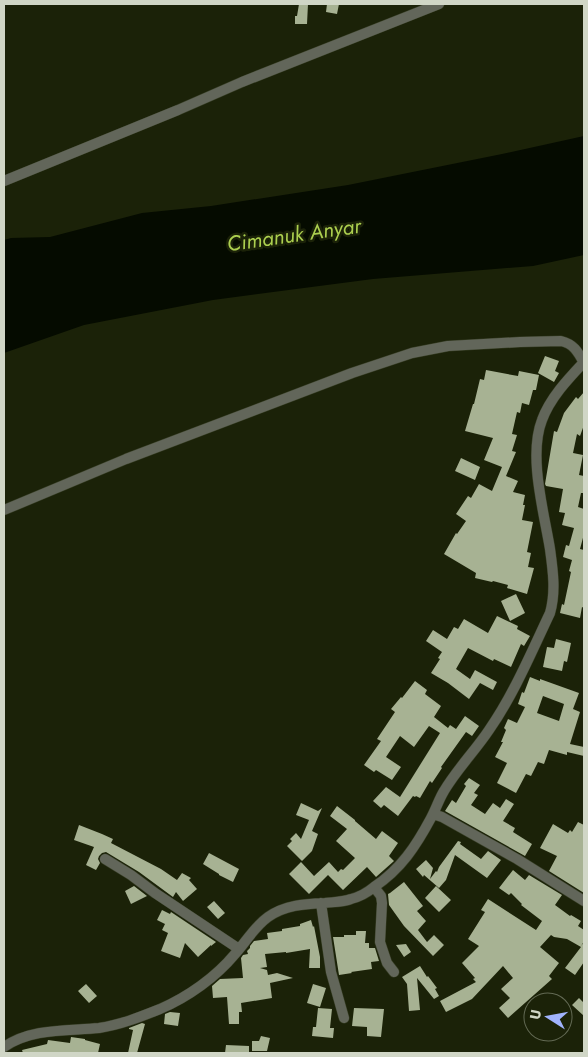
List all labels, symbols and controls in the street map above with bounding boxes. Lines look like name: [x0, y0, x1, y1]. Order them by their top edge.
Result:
water label: Cimanuk Anyar: [225, 211, 364, 259]
north arrow: [523, 992, 573, 1042]
text: U: [524, 1008, 546, 1021]

